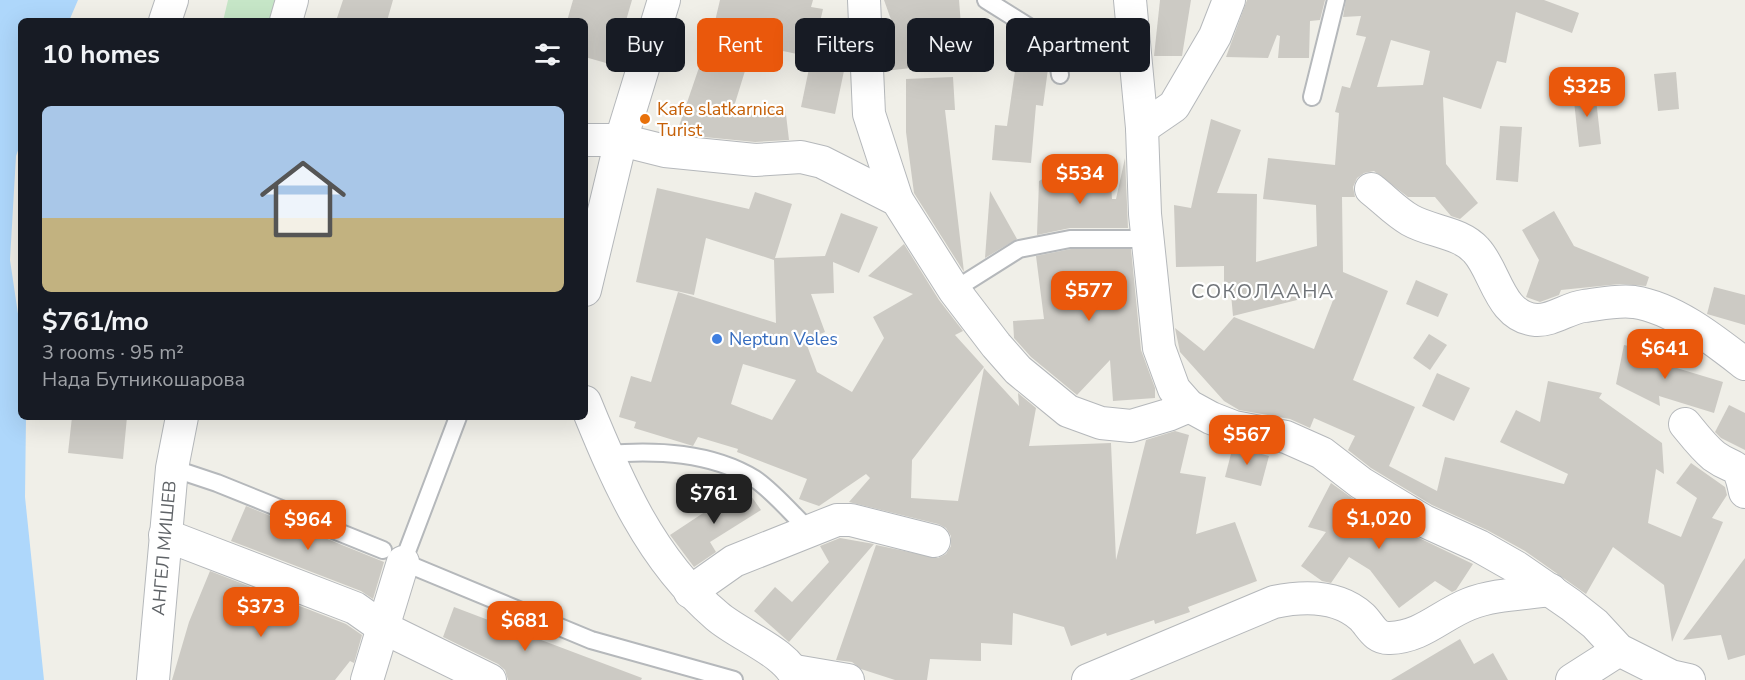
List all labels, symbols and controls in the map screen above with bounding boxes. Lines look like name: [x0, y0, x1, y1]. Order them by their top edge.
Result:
chip: Buy: [606, 18, 685, 72]
chip: Rent: [697, 18, 783, 72]
chip: Filters: [795, 18, 895, 72]
chip: New: [907, 18, 994, 72]
chip: Apartment: [1006, 18, 1150, 72]
text: 10 homes: [42, 37, 160, 72]
icon: filters: [531, 38, 564, 71]
pin: $325: [1551, 67, 1623, 118]
text: $325: [1563, 73, 1611, 100]
place label: Kafe slatkarnica Turist: [657, 97, 785, 142]
marker: Kafe slatkarnica Turist: [638, 112, 652, 126]
icon: home: [249, 145, 357, 253]
pin: $534: [1044, 154, 1116, 205]
text: $534: [1056, 160, 1104, 187]
pin: $577: [1053, 271, 1125, 322]
text: $577: [1065, 277, 1113, 304]
district label: СОКОЛААНА: [1191, 278, 1335, 305]
text: $761/mo: [42, 304, 149, 339]
place label: Neptun Veles: [729, 327, 838, 351]
pin: $641: [1629, 329, 1701, 380]
marker: Neptun Veles: [710, 332, 724, 346]
text: $641: [1641, 335, 1689, 362]
text: 3 rooms · 95 m²: [42, 339, 184, 366]
text: Нада Бутникошарова: [42, 366, 245, 393]
pin: $567: [1211, 415, 1283, 466]
text: $567: [1223, 421, 1271, 448]
pin: $761: [678, 474, 750, 525]
street label: АНГЕЛ МИШЕВ: [146, 480, 182, 616]
text: $761: [690, 480, 738, 507]
pin: $1,020: [1330, 499, 1428, 550]
pin: $964: [272, 500, 344, 551]
text: $1,020: [1347, 505, 1411, 532]
text: $964: [284, 506, 332, 533]
pin: $373: [225, 587, 297, 638]
text: $373: [237, 593, 285, 620]
pin: $681: [489, 601, 561, 652]
text: $681: [501, 607, 549, 634]

